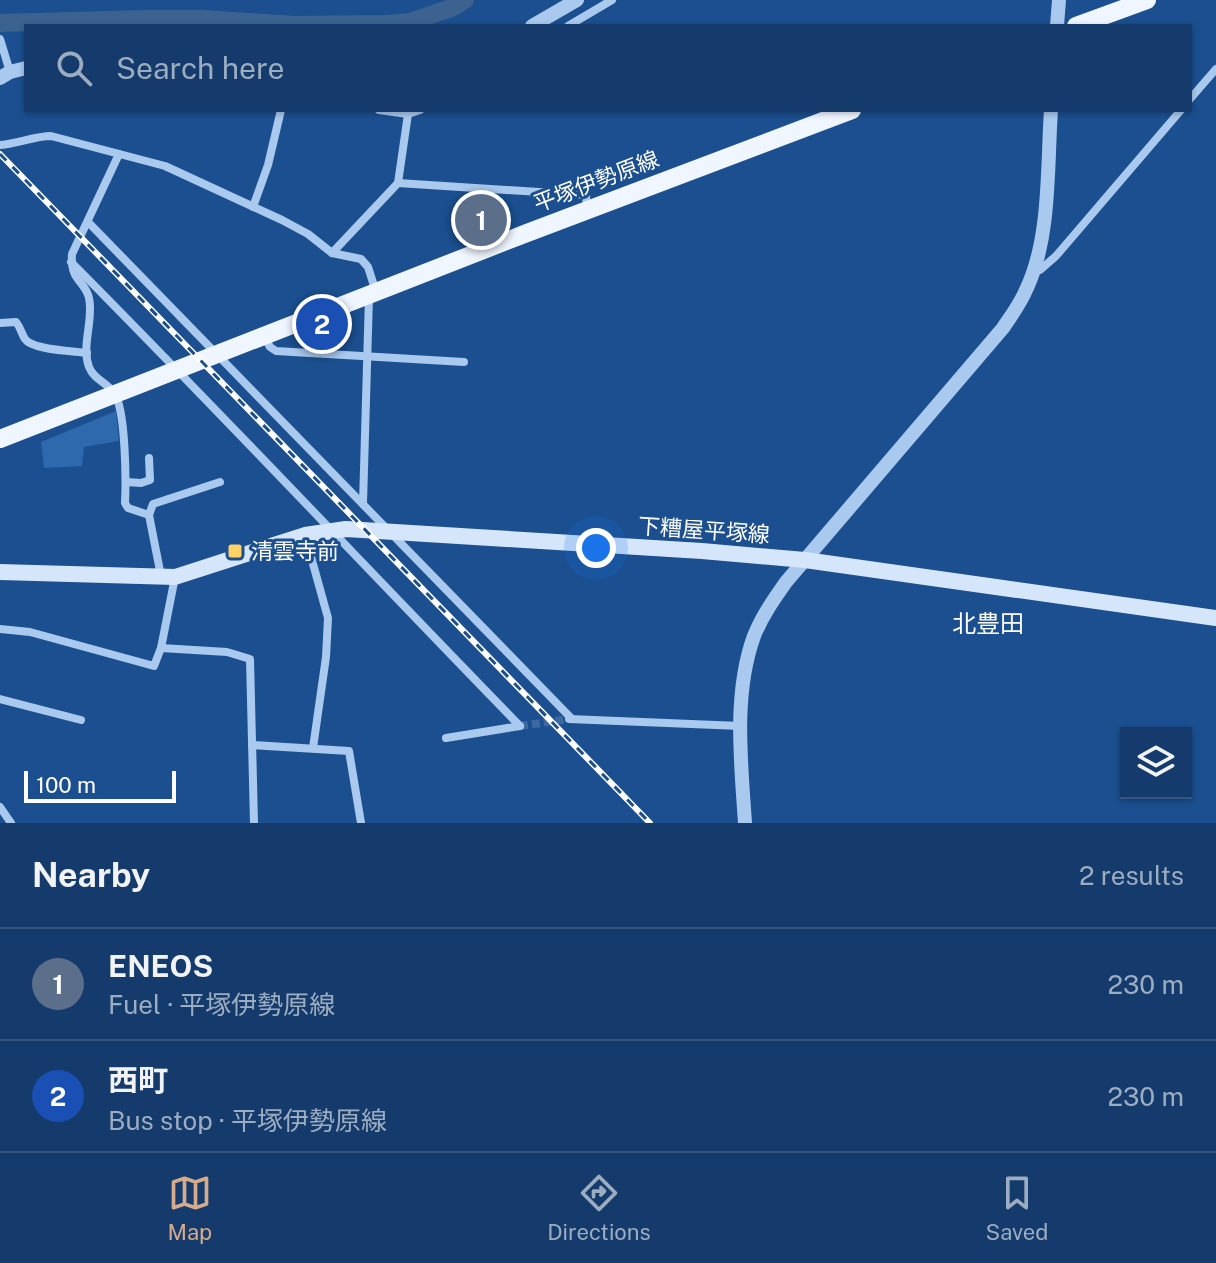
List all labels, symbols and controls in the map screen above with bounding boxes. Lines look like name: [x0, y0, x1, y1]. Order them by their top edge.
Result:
search box: [24, 24, 1192, 112]
icon: search: [52, 46, 96, 90]
text: Search here: [116, 50, 284, 86]
street label: 平塚伊勢原線: [530, 145, 662, 217]
pin: 1: [455, 190, 507, 250]
pin: 2: [296, 294, 348, 354]
street label: 下糟屋平塚線: [637, 512, 771, 548]
your location: [576, 528, 616, 568]
place label: 清雲寺前: [251, 538, 339, 564]
marker: 清雲寺前: [226, 542, 244, 560]
district label: 北豊田: [952, 609, 1024, 637]
map controls: [1120, 727, 1192, 799]
button: layers: [1120, 727, 1192, 799]
scale bar: [24, 767, 176, 803]
text: 100 m: [36, 772, 96, 798]
text: Nearby: [32, 855, 150, 895]
text: 2 results: [1079, 860, 1184, 891]
text: ENEOS: [108, 948, 213, 984]
text: 1: [52, 969, 64, 1000]
text: 230 m: [1108, 969, 1184, 1000]
text: Fuel · 平塚伊勢原線: [108, 989, 335, 1020]
text: 西町: [108, 1062, 168, 1098]
text: 2: [50, 1081, 66, 1112]
text: 230 m: [1108, 1081, 1184, 1112]
text: Bus stop · 平塚伊勢原線: [108, 1105, 387, 1136]
tab: Map: [168, 1171, 212, 1245]
tab: Directions: [547, 1171, 651, 1245]
tab: Saved: [986, 1171, 1048, 1245]

